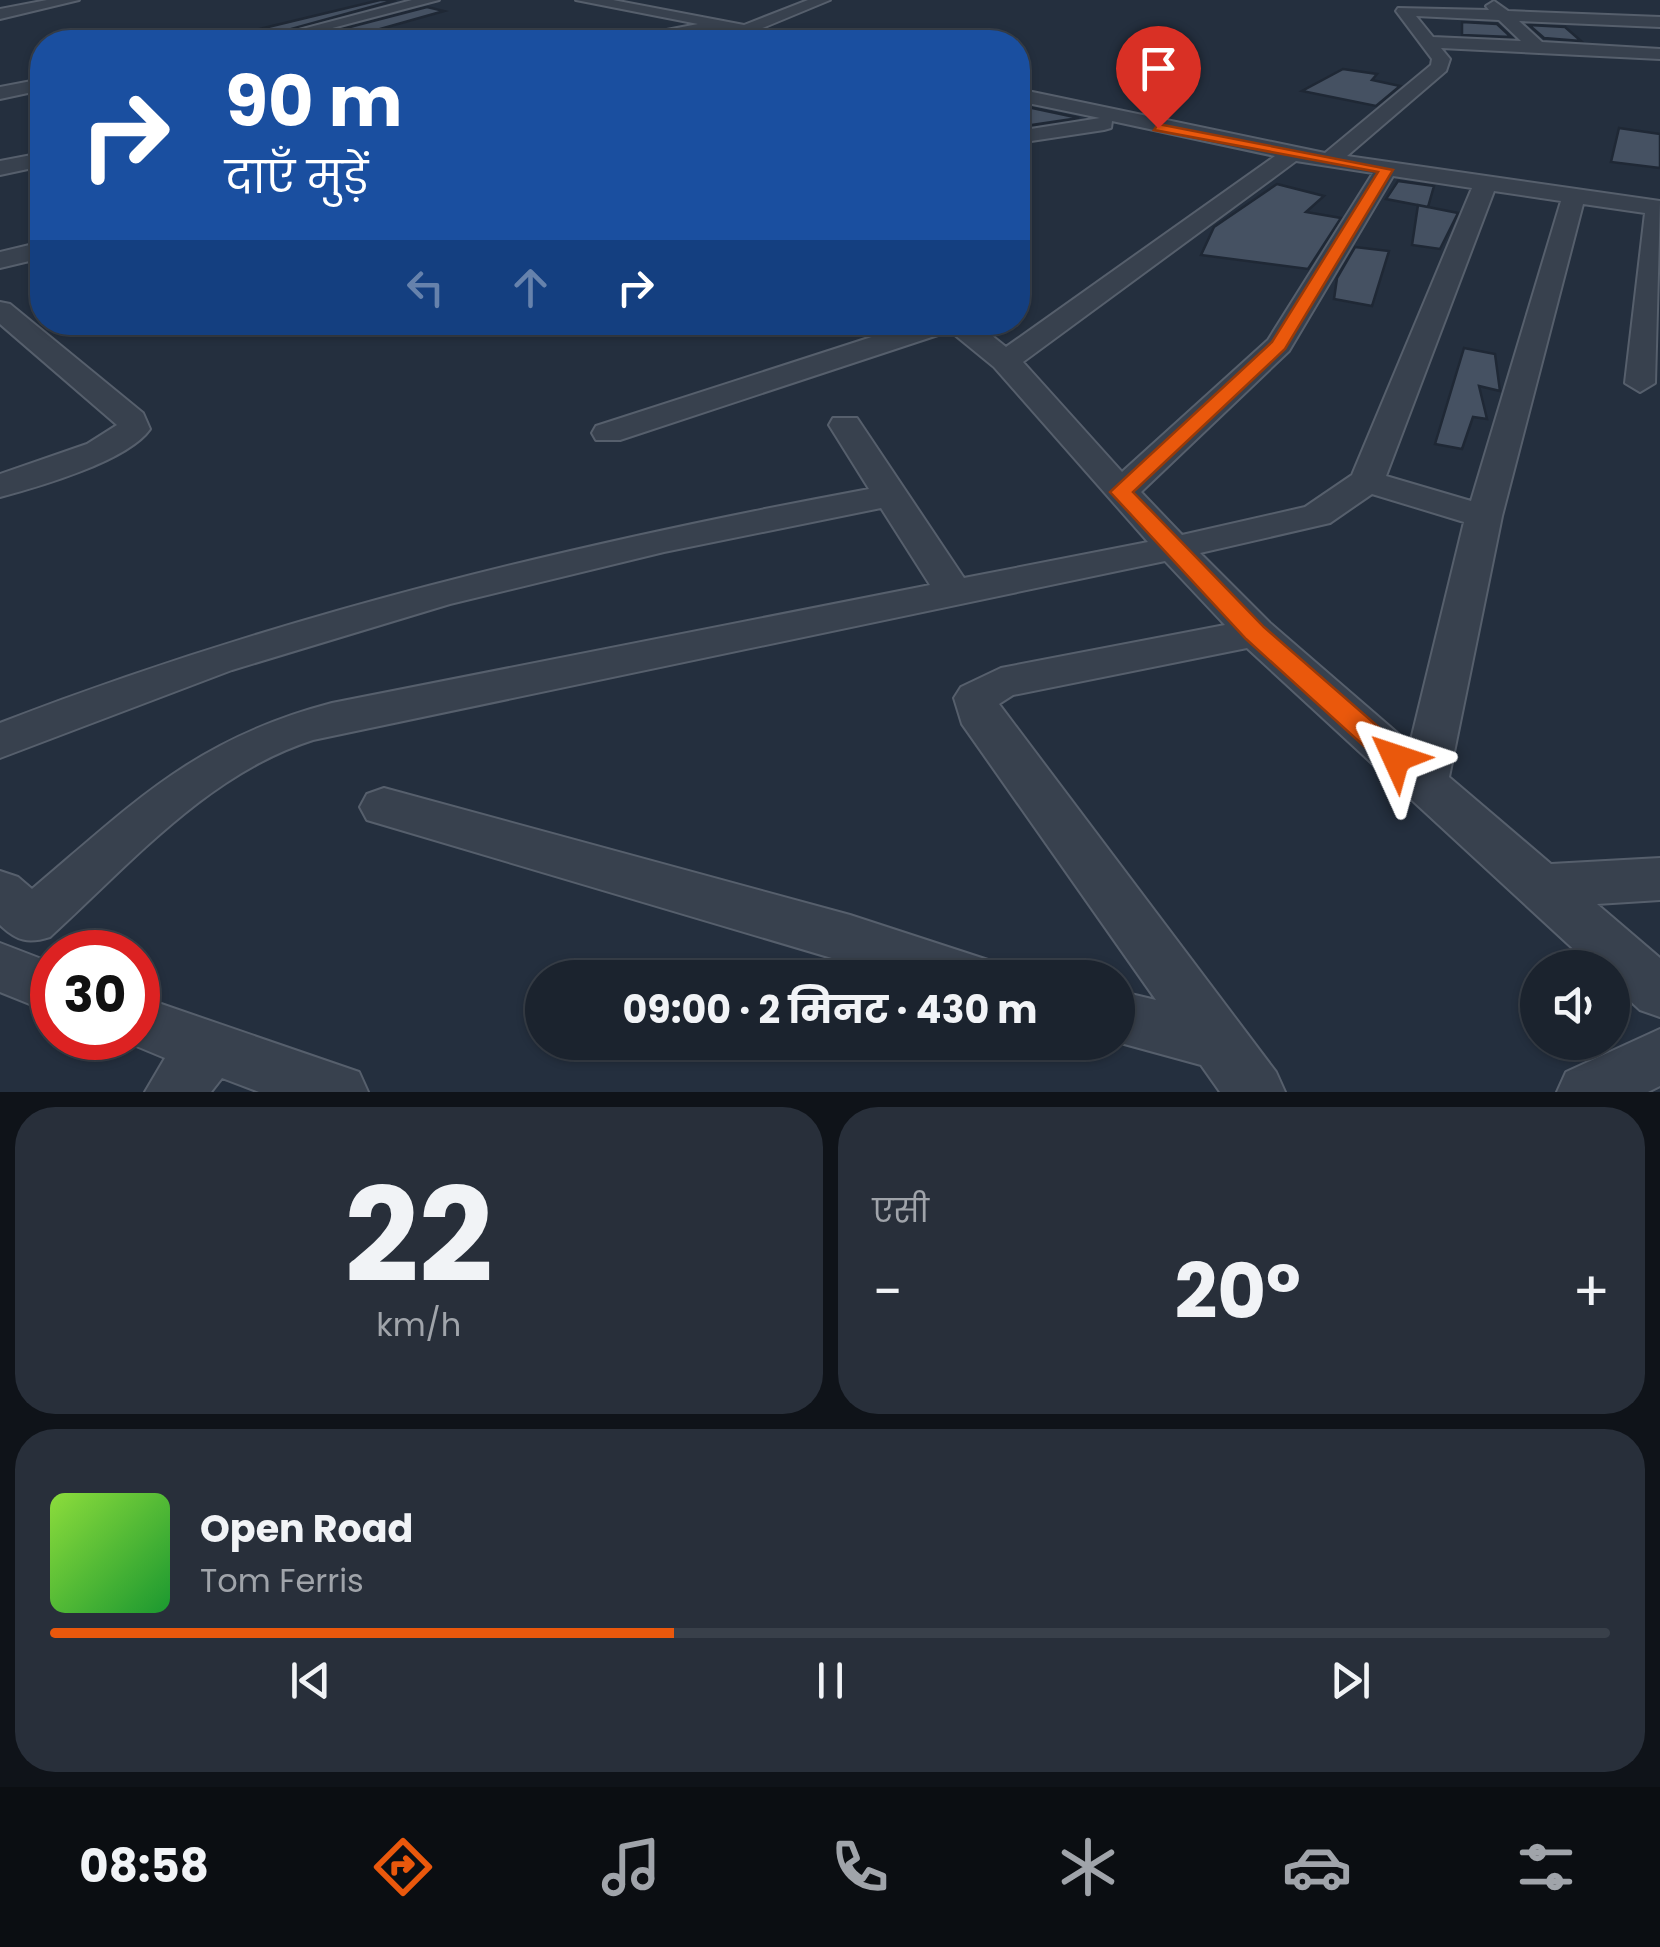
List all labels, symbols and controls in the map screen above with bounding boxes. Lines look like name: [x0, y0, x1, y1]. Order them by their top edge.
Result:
pin: [1116, 26, 1201, 129]
icon: arrive: [1131, 41, 1186, 96]
text: 90 m: [225, 52, 403, 151]
icon: right: [60, 70, 190, 200]
text: दाएँ मुड़ें: [225, 146, 368, 209]
icon: left: [398, 260, 453, 315]
icon: ahead: [503, 260, 558, 315]
icon: right: [608, 260, 663, 315]
position arrow: [1344, 706, 1448, 810]
speed limit sign: 30: [30, 930, 160, 1060]
map controls: [1520, 950, 1630, 1060]
button: sound: [1520, 950, 1630, 1060]
text: 09:00 · 2 मिनट · 430 m: [623, 983, 1037, 1036]
text: 22: [345, 1144, 493, 1327]
text: एसी: [873, 1188, 929, 1233]
text: 20°: [1174, 1239, 1301, 1344]
text: −: [873, 1253, 903, 1330]
text: +: [1572, 1253, 1610, 1330]
text: km/h: [376, 1302, 461, 1347]
text: Open Road: [200, 1502, 413, 1555]
text: Tom Ferris: [200, 1558, 364, 1603]
icon: previous: [283, 1653, 338, 1708]
icon: pause: [803, 1653, 858, 1708]
icon: next: [1323, 1653, 1378, 1708]
icon: directions: [368, 1832, 438, 1902]
icon: music: [596, 1832, 666, 1902]
icon: phone: [825, 1832, 895, 1902]
icon: climate: [1053, 1832, 1123, 1902]
icon: car: [1282, 1832, 1352, 1902]
icon: filters: [1511, 1832, 1581, 1902]
text: 08:58: [79, 1835, 209, 1898]

